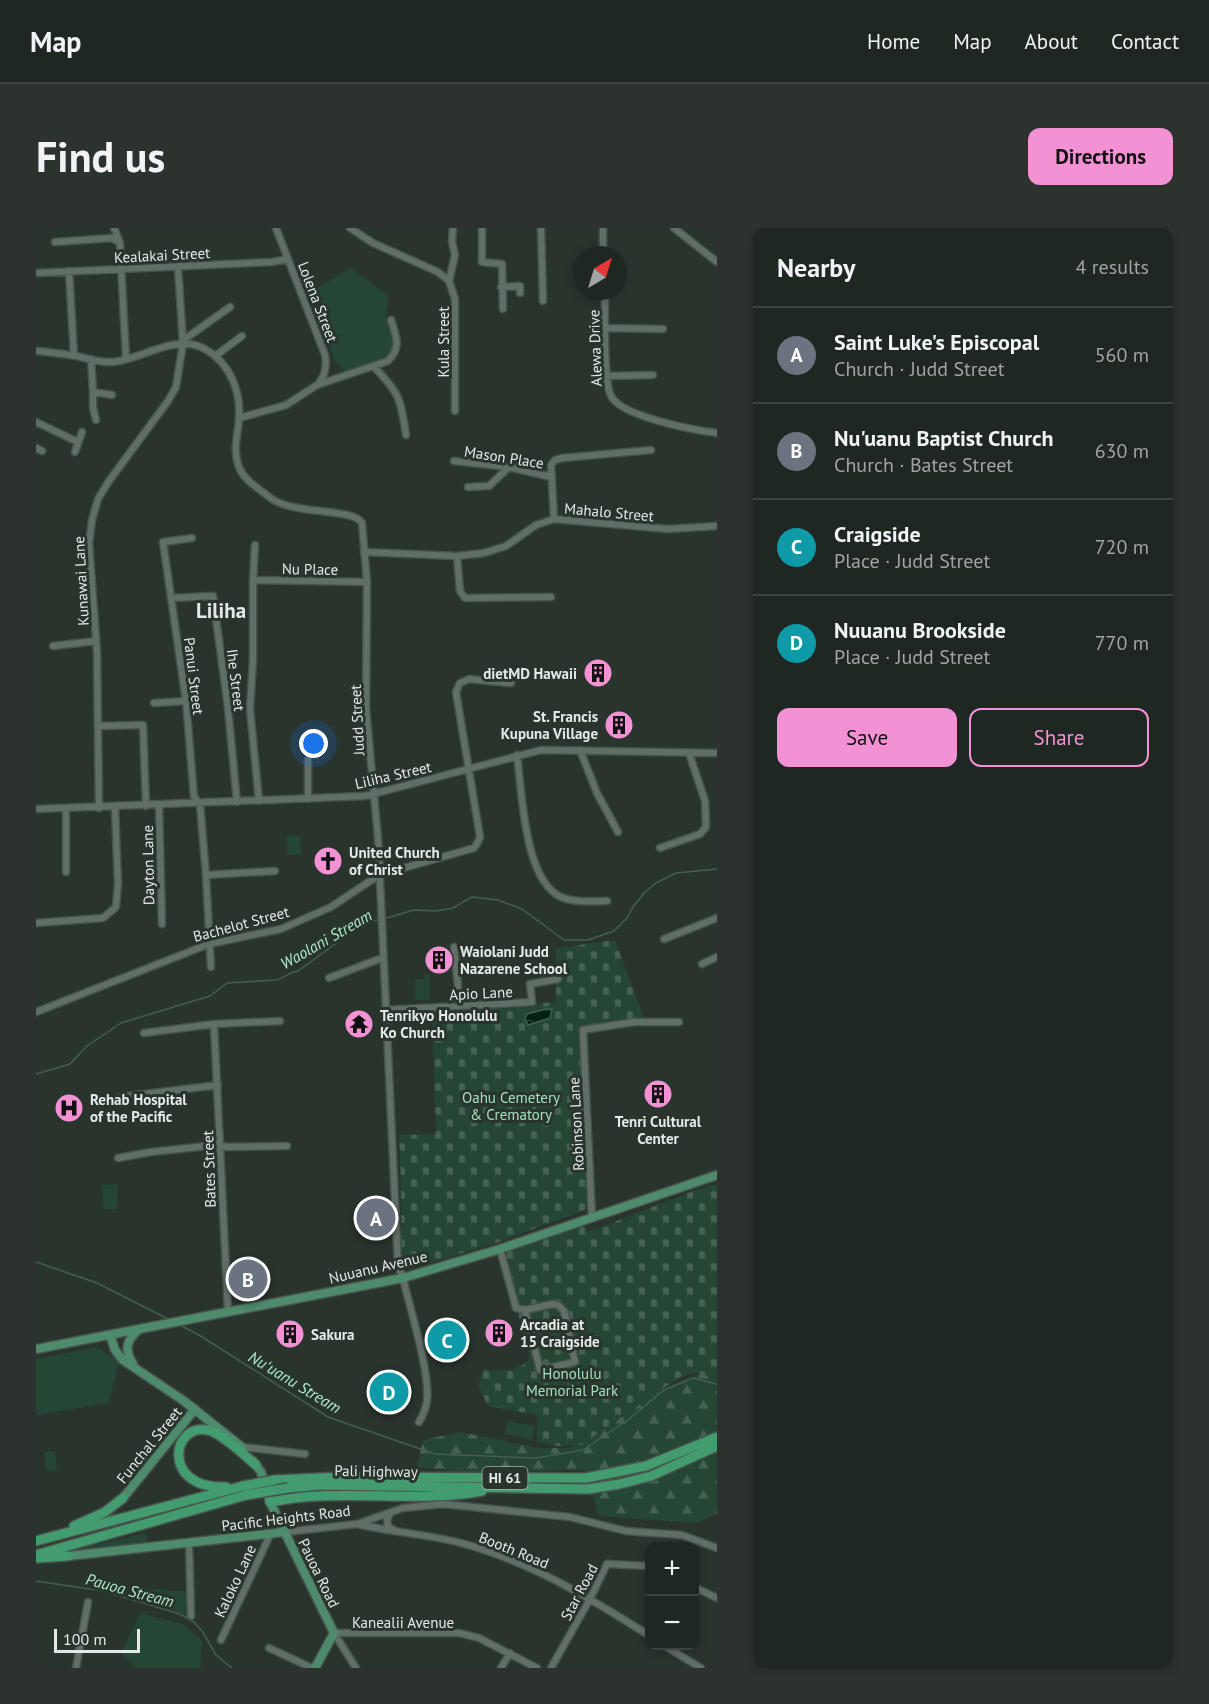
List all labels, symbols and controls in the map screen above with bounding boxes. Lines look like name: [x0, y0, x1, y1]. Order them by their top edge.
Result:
text: Map: [30, 23, 81, 60]
text: Home: [867, 28, 920, 55]
text: Map: [953, 28, 992, 55]
text: About: [1025, 28, 1078, 55]
text: Contact: [1111, 28, 1179, 55]
button: Directions: [1028, 128, 1173, 185]
text: Find us: [36, 129, 165, 184]
street label: Kealakai Street: [113, 243, 211, 267]
north arrow: [573, 246, 627, 300]
text: Nearby: [777, 251, 855, 284]
text: 4 results: [1076, 254, 1149, 280]
street label: Lolena Street: [294, 259, 342, 345]
street label: Kula Street: [434, 307, 453, 377]
street label: Alewa Drive: [584, 309, 606, 387]
text: Saint Luke's Episcopal: [834, 328, 1039, 356]
text: A: [790, 342, 803, 368]
text: 560 m: [1095, 342, 1149, 368]
text: Church · Judd Street: [834, 356, 1004, 382]
text: Nu'uanu Baptist Church: [834, 424, 1053, 452]
text: B: [791, 438, 802, 464]
text: 630 m: [1095, 438, 1149, 464]
street label: Mason Place: [463, 441, 545, 473]
text: Church · Bates Street: [834, 452, 1013, 478]
street label: Mahalo Street: [563, 499, 655, 525]
text: Craigside: [834, 520, 921, 548]
text: C: [791, 534, 802, 560]
text: 720 m: [1095, 534, 1149, 560]
street label: Kunawai Lane: [69, 536, 93, 626]
text: Place · Judd Street: [834, 548, 990, 574]
street label: Nu Place: [282, 559, 338, 579]
district label: Liliha: [196, 597, 246, 624]
text: Nuuanu Brookside: [834, 616, 1006, 644]
text: D: [790, 630, 803, 656]
text: 770 m: [1095, 630, 1149, 656]
street label: Panui Street: [180, 636, 208, 716]
text: Place · Judd Street: [834, 644, 990, 670]
street label: Ihe Street: [223, 648, 249, 712]
building icon: dietMD Hawaii: [582, 657, 614, 689]
place label: dietMD Hawaii: [483, 664, 577, 683]
street label: Judd Street: [346, 684, 368, 757]
place label: St. Francis Kupuna Village: [501, 707, 598, 743]
button: Save: [777, 708, 957, 767]
button: Share: [969, 708, 1149, 767]
building icon: St. Francis Kupuna Village: [603, 709, 635, 741]
your location: [299, 729, 328, 758]
street label: Liliha Street: [353, 757, 433, 793]
street label: Dayton Lane: [138, 825, 158, 905]
place label: United Church of Christ: [349, 843, 440, 879]
church icon: United Church of Christ: [312, 845, 344, 877]
street label: Bachelot Street: [191, 902, 291, 946]
water label: Waolani Stream: [277, 905, 375, 973]
place label: Waiolani Judd Nazarene School: [460, 942, 568, 978]
building icon: Waiolani Judd Nazarene School: [423, 944, 455, 976]
street label: Apio Lane: [449, 982, 513, 1004]
place label: Tenrikyo Honolulu Ko Church: [380, 1006, 497, 1042]
temple icon: Tenrikyo Honolulu Ko Church: [343, 1008, 375, 1040]
street label: Robinson Lane: [564, 1077, 588, 1171]
building icon: Tenri Cultural Center: [642, 1078, 674, 1110]
park label: Oahu Cemetery & Crematory: [462, 1088, 560, 1124]
place label: Rehab Hospital of the Pacific: [90, 1090, 187, 1126]
hospital icon: Rehab Hospital of the Pacific: [53, 1092, 85, 1124]
place label: Tenri Cultural Center: [615, 1112, 702, 1148]
street label: Bates Street: [198, 1130, 220, 1208]
pin: A: [356, 1196, 396, 1240]
street label: Nuuanu Avenue: [327, 1246, 429, 1288]
pin: B: [228, 1256, 268, 1302]
place label: Arcadia at 15 Craigside: [520, 1315, 600, 1351]
building icon: Arcadia at 15 Craigside: [483, 1317, 515, 1349]
building icon: Sakura: [274, 1318, 306, 1350]
pin: C: [428, 1318, 466, 1362]
place label: Sakura: [311, 1325, 355, 1344]
water label: Nuʻuanu Stream: [245, 1347, 345, 1417]
park label: Honolulu Memorial Park: [526, 1364, 619, 1400]
pin: D: [370, 1370, 408, 1414]
street label: Funchal Street: [112, 1403, 186, 1487]
street label: Pali Highway: [334, 1461, 418, 1481]
road number: HI 61: [482, 1467, 528, 1489]
street label: Pacific Heights Road: [220, 1501, 352, 1535]
street label: Booth Road: [476, 1527, 552, 1573]
street label: Pauoa Road: [294, 1535, 344, 1611]
street label: Kaloko Lane: [210, 1541, 260, 1621]
map controls: [645, 1542, 699, 1650]
button: +: [645, 1542, 699, 1596]
street label: Star Road: [556, 1560, 602, 1624]
water label: Pauoa Stream: [84, 1569, 176, 1611]
button: −: [645, 1596, 699, 1650]
street label: Kanealii Avenue: [352, 1613, 454, 1632]
scale bar: [54, 1626, 140, 1654]
text: 100 m: [63, 1629, 106, 1649]

